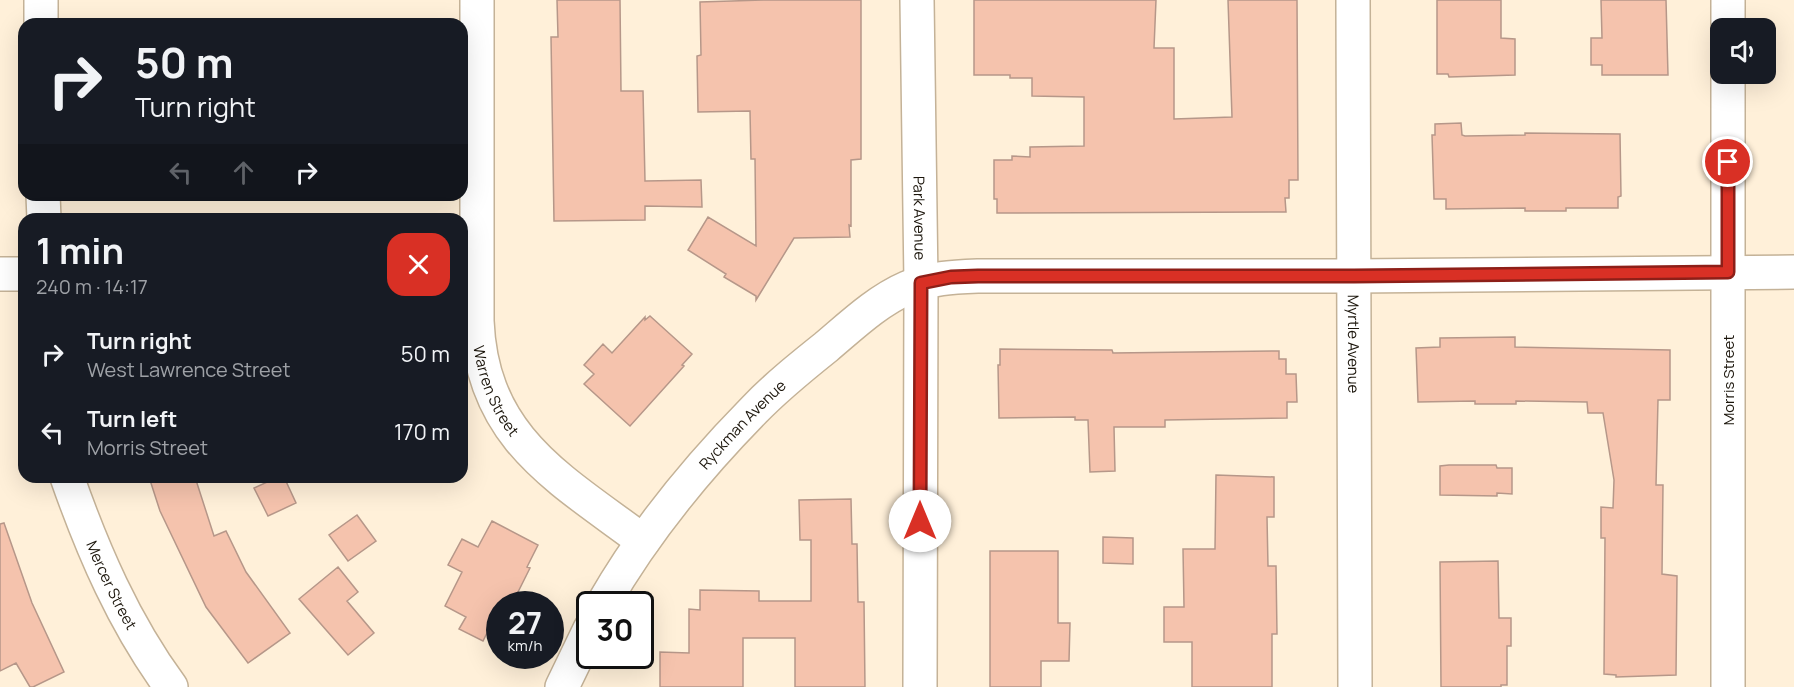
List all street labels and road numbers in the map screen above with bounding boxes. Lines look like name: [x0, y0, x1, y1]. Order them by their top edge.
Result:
street label: Park Avenue: [909, 176, 931, 261]
street label: Myrtle Avenue: [1343, 295, 1365, 394]
street label: Morris Street: [1718, 335, 1739, 425]
street label: Warren Street: [469, 344, 524, 440]
street label: Ryckman Avenue: [694, 374, 790, 474]
street label: Mercer Street: [82, 537, 142, 633]

